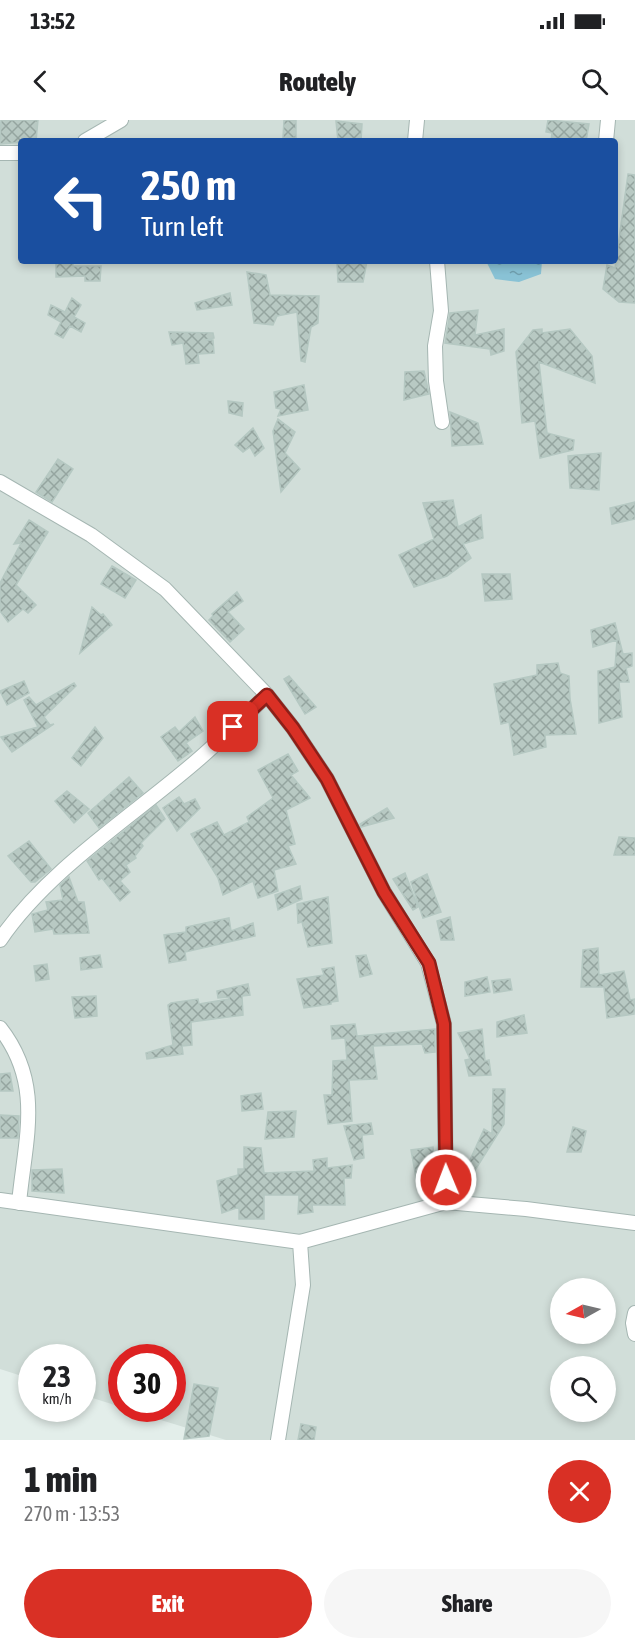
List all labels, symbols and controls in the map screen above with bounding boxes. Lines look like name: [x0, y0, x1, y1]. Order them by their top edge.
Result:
text: 13:52: [30, 8, 75, 34]
icon: back: [24, 65, 57, 98]
icon: search: [578, 65, 611, 98]
text: Routely: [279, 66, 356, 97]
text: 250 m: [141, 161, 236, 209]
icon: left: [42, 162, 120, 240]
text: Turn left: [141, 211, 224, 242]
pin: [207, 701, 258, 752]
icon: arrive: [216, 710, 249, 743]
position arrow: [414, 1148, 478, 1212]
north arrow: [550, 1278, 616, 1344]
map controls: [550, 1278, 616, 1422]
speed limit sign: 30: [108, 1344, 186, 1422]
button: search: [550, 1356, 616, 1422]
text: 23: [43, 1359, 71, 1393]
text: km/h: [42, 1390, 72, 1407]
text: 1 min: [24, 1458, 98, 1500]
button: close: [548, 1460, 611, 1523]
text: 270 m · 13:53: [24, 1502, 120, 1525]
button: Exit: [24, 1569, 312, 1638]
button: Share: [324, 1569, 611, 1638]

